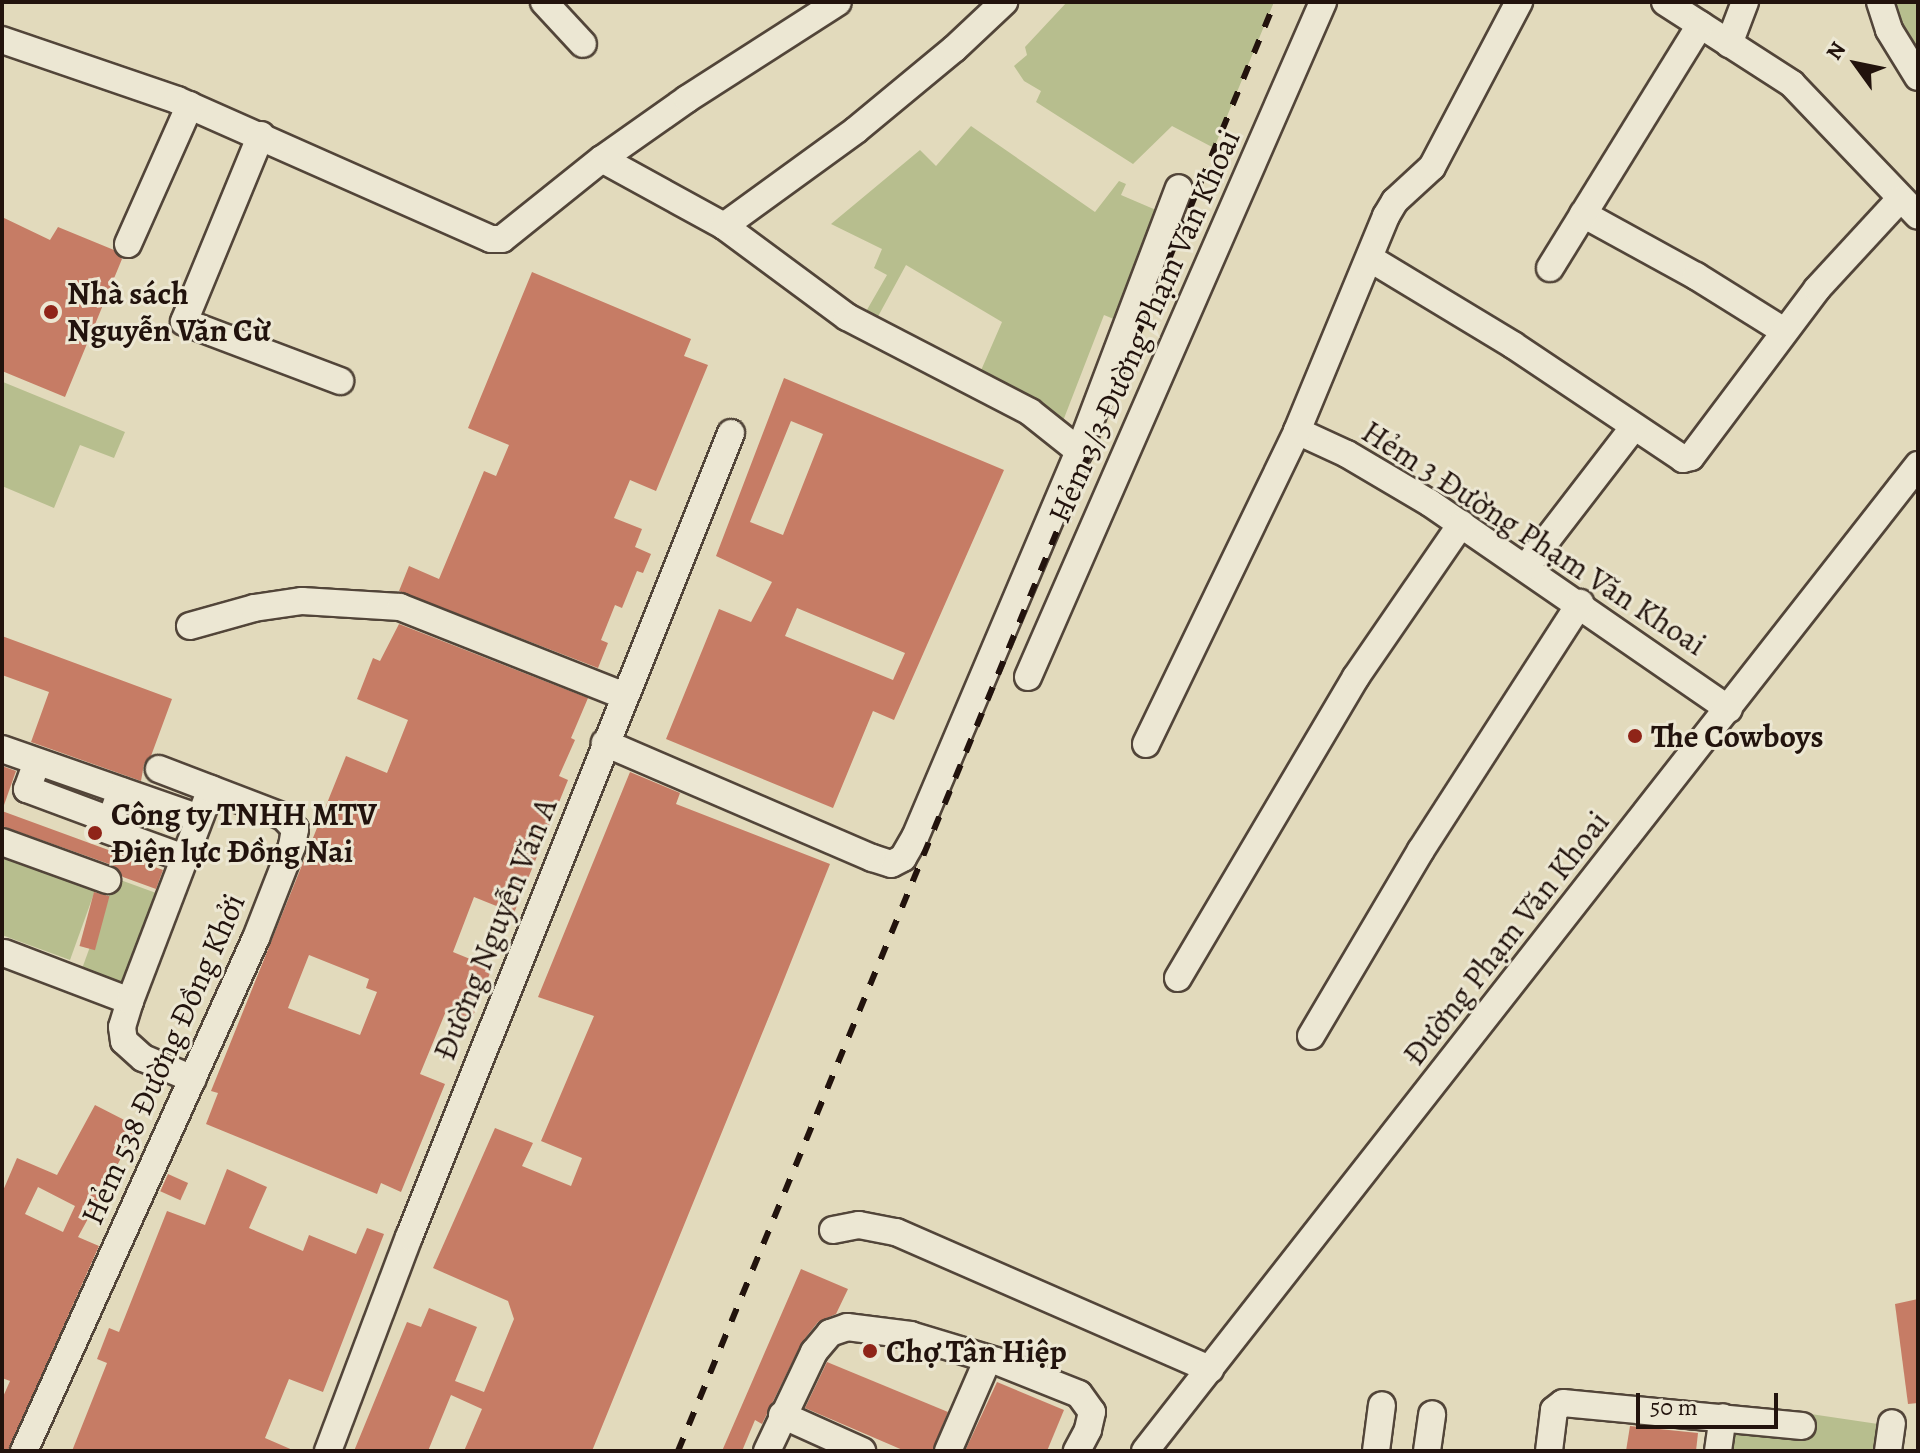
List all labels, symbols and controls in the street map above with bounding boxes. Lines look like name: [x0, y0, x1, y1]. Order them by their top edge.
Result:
north arrow: [1816, 24, 1896, 104]
text: N: [1819, 36, 1853, 66]
street label: Hẻm 3/3 Đường Phạm Văn Khoai: [1040, 123, 1248, 529]
place label: Nhà sách Nguyễn Văn Cừ: [67, 275, 271, 350]
marker: Nhà sách Nguyễn Văn Cừ: [42, 303, 60, 321]
street label: Hẻm 3 Đường Phạm Văn Khoai: [1355, 412, 1713, 664]
place label: The Cowboys: [1651, 717, 1823, 755]
marker: The Cowboys: [1626, 727, 1644, 745]
street label: Đường Nguyễn Văn A: [425, 792, 565, 1066]
place label: Công ty TNHH MTV Điện lực Đồng Nai: [111, 796, 377, 871]
street label: Đường Phạm Văn Khoai: [1395, 803, 1617, 1073]
marker: Công ty TNHH MTV Điện lực Đồng Nai: [86, 824, 104, 842]
street label: Hẻm 538 Đường Đồng Khởi: [73, 888, 253, 1230]
place label: Chợ Tân Hiệp: [886, 1332, 1067, 1370]
marker: Chợ Tân Hiệp: [861, 1342, 879, 1360]
scale bar: [1640, 1377, 1782, 1427]
text: 50 m: [1650, 1391, 1698, 1423]

